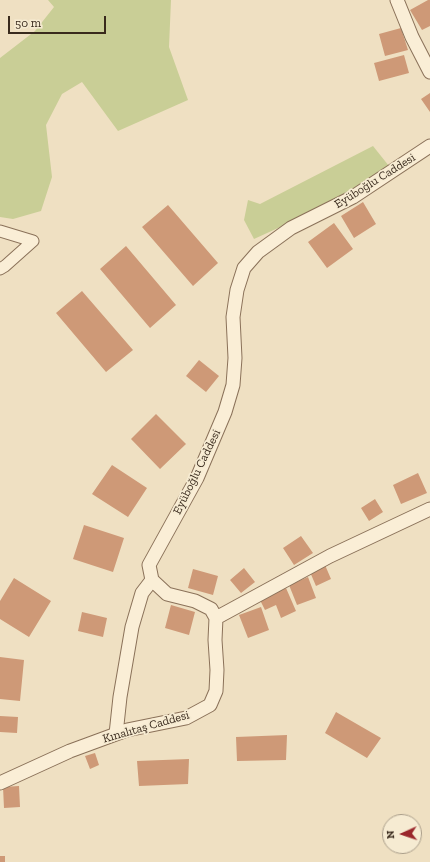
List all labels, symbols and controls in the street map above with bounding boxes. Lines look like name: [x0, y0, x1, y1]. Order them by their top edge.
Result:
scale bar: [10, 8, 108, 34]
text: 50 m: [15, 16, 41, 30]
street label: Eyüboğlu Caddesi: [332, 150, 418, 212]
street label: Eyüboğlu Caddesi: [170, 427, 224, 517]
street label: Kınalıtaş Caddesi: [101, 708, 191, 746]
north arrow: [382, 814, 422, 854]
text: N: [384, 830, 397, 839]

